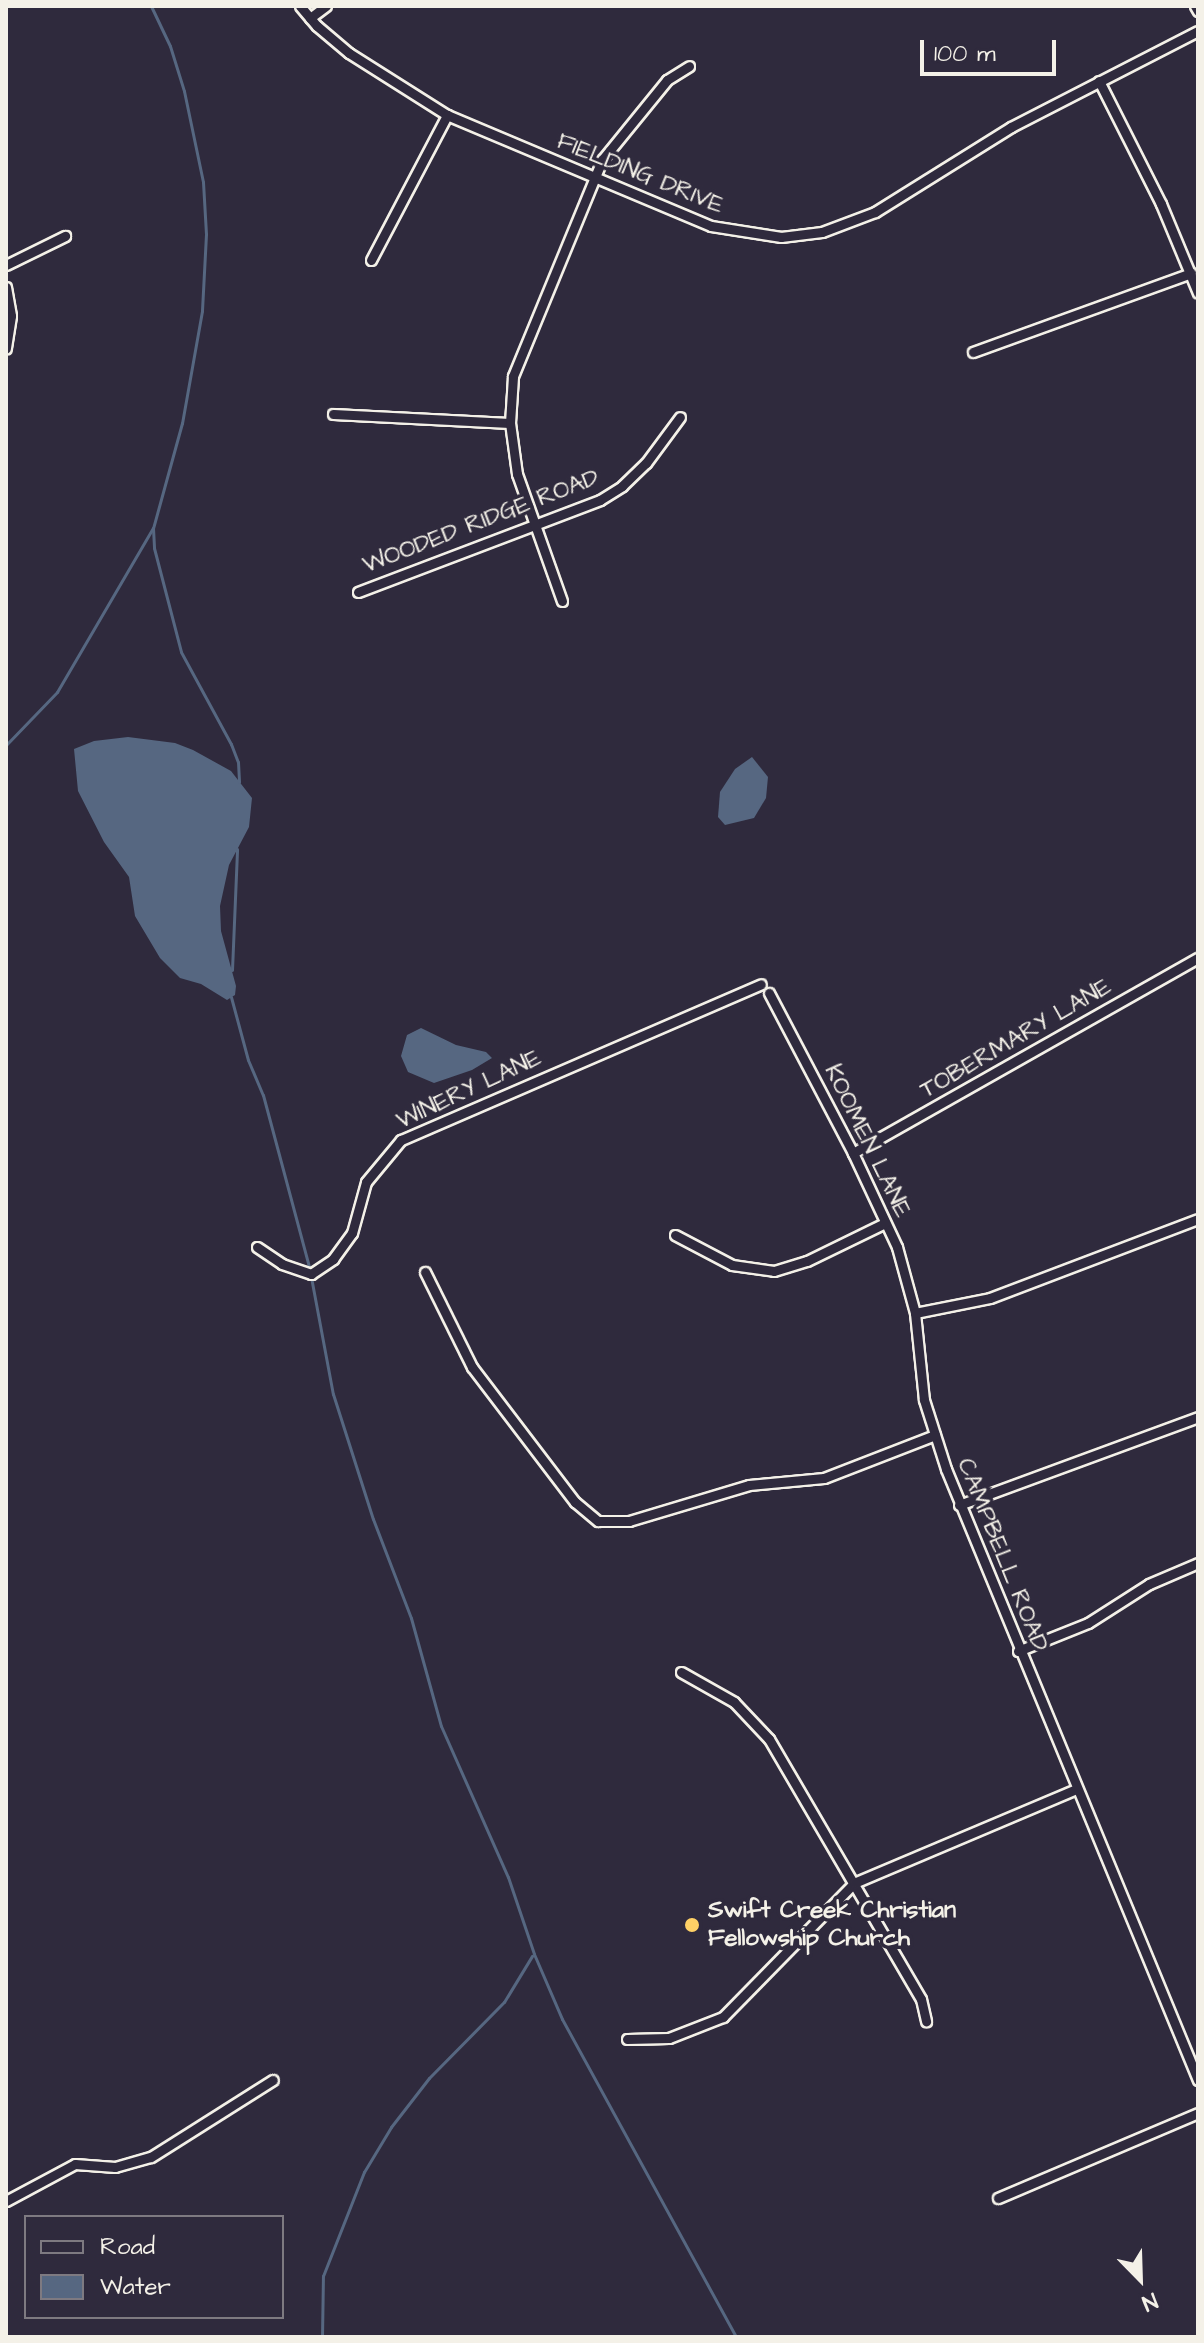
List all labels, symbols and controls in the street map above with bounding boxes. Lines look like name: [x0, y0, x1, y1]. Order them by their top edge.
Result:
scale bar: [924, 24, 1060, 74]
text: 100 m: [934, 37, 996, 71]
street label: FIELDING DRIVE: [553, 127, 727, 221]
street label: WOODED RIDGE ROAD: [359, 464, 603, 580]
street label: TOBERMARY LANE: [916, 973, 1116, 1105]
street label: WINERY LANE: [392, 1044, 546, 1136]
street label: KOOMEN LANE: [818, 1060, 916, 1222]
street label: CAMPBELL ROAD: [950, 1454, 1054, 1656]
place label: Swift Creek Christian Fellowship Church: [708, 1897, 956, 1953]
marker: Swift Creek Christian Fellowship Church: [683, 1916, 701, 1934]
legend: [24, 2215, 284, 2319]
text: Road: [100, 2230, 155, 2264]
north arrow: [1100, 2239, 1180, 2319]
text: Water: [100, 2270, 171, 2304]
text: N: [1137, 2285, 1162, 2319]

